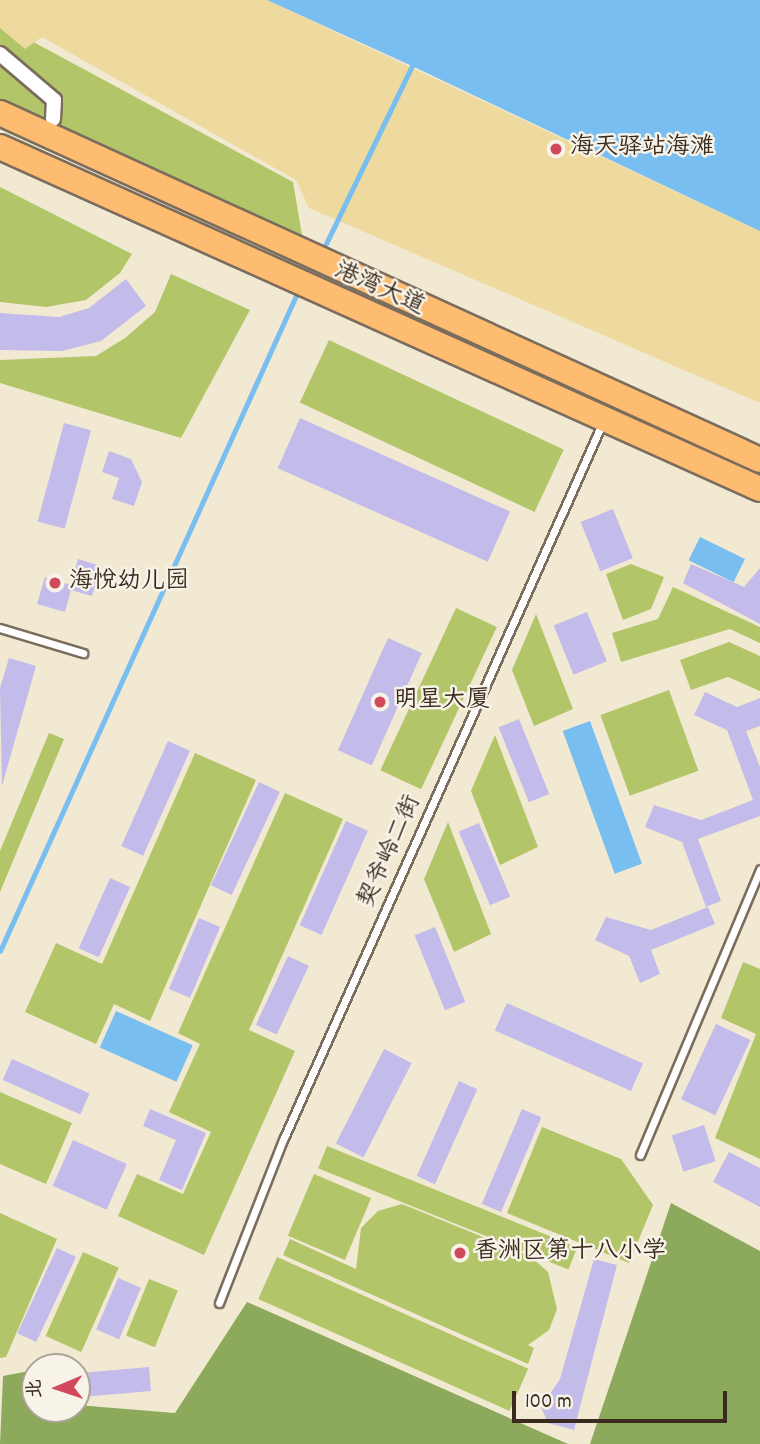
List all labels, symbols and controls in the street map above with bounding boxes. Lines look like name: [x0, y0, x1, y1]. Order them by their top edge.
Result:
place label: 海天驿站海滩: [570, 135, 714, 163]
marker: 海天驿站海滩: [548, 141, 564, 157]
street label: 港湾大道: [329, 257, 429, 323]
place label: 海悦幼儿园: [69, 569, 189, 597]
marker: 海悦幼儿园: [47, 575, 63, 591]
place label: 明星大厦: [394, 688, 490, 716]
marker: 明星大厦: [372, 694, 388, 710]
street label: 契爷岭二街: [353, 791, 429, 913]
place label: 香洲区第十八小学: [474, 1239, 666, 1267]
marker: 香洲区第十八小学: [452, 1245, 468, 1261]
north arrow: [21, 1353, 91, 1423]
scale bar: [515, 1378, 730, 1422]
text: 北: [23, 1379, 50, 1399]
text: 100 m: [525, 1388, 572, 1418]

